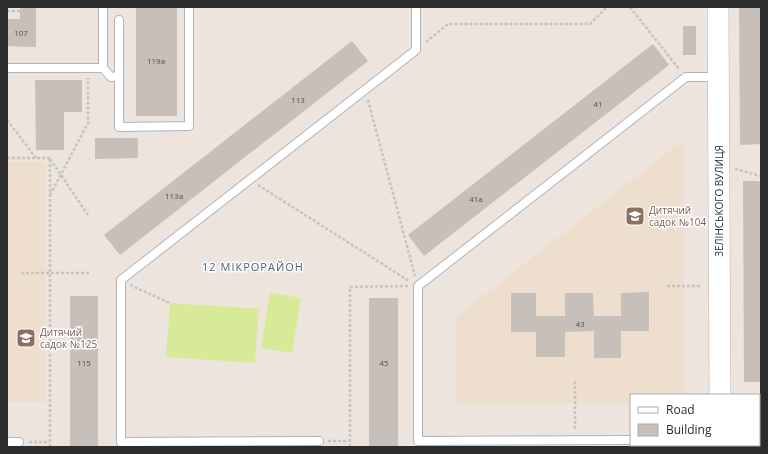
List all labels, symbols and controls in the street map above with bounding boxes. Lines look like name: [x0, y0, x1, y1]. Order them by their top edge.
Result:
house number: 107: [14, 27, 28, 38]
house number: 119а: [147, 55, 165, 66]
house number: 113: [291, 94, 305, 105]
house number: 41: [593, 98, 603, 109]
street label: ЗЕЛІНСЬКОГО ВУЛИЦЯ: [712, 145, 726, 257]
house number: 113а: [165, 190, 183, 201]
house number: 41а: [469, 193, 483, 204]
place label: Дитячий садок №104: [649, 203, 706, 229]
school or university icon: Дитячий садок №104: [624, 205, 646, 227]
district label: 12 МІКРОРАЙОН: [202, 259, 304, 274]
house number: 43: [575, 318, 585, 329]
place label: Дитячий садок №125: [40, 325, 97, 351]
school or university icon: Дитячий садок №125: [15, 327, 37, 349]
house number: 115: [77, 357, 91, 368]
house number: 45: [379, 357, 389, 368]
legend: [630, 394, 760, 446]
text: Road: [666, 401, 695, 418]
text: Building: [666, 421, 712, 438]

